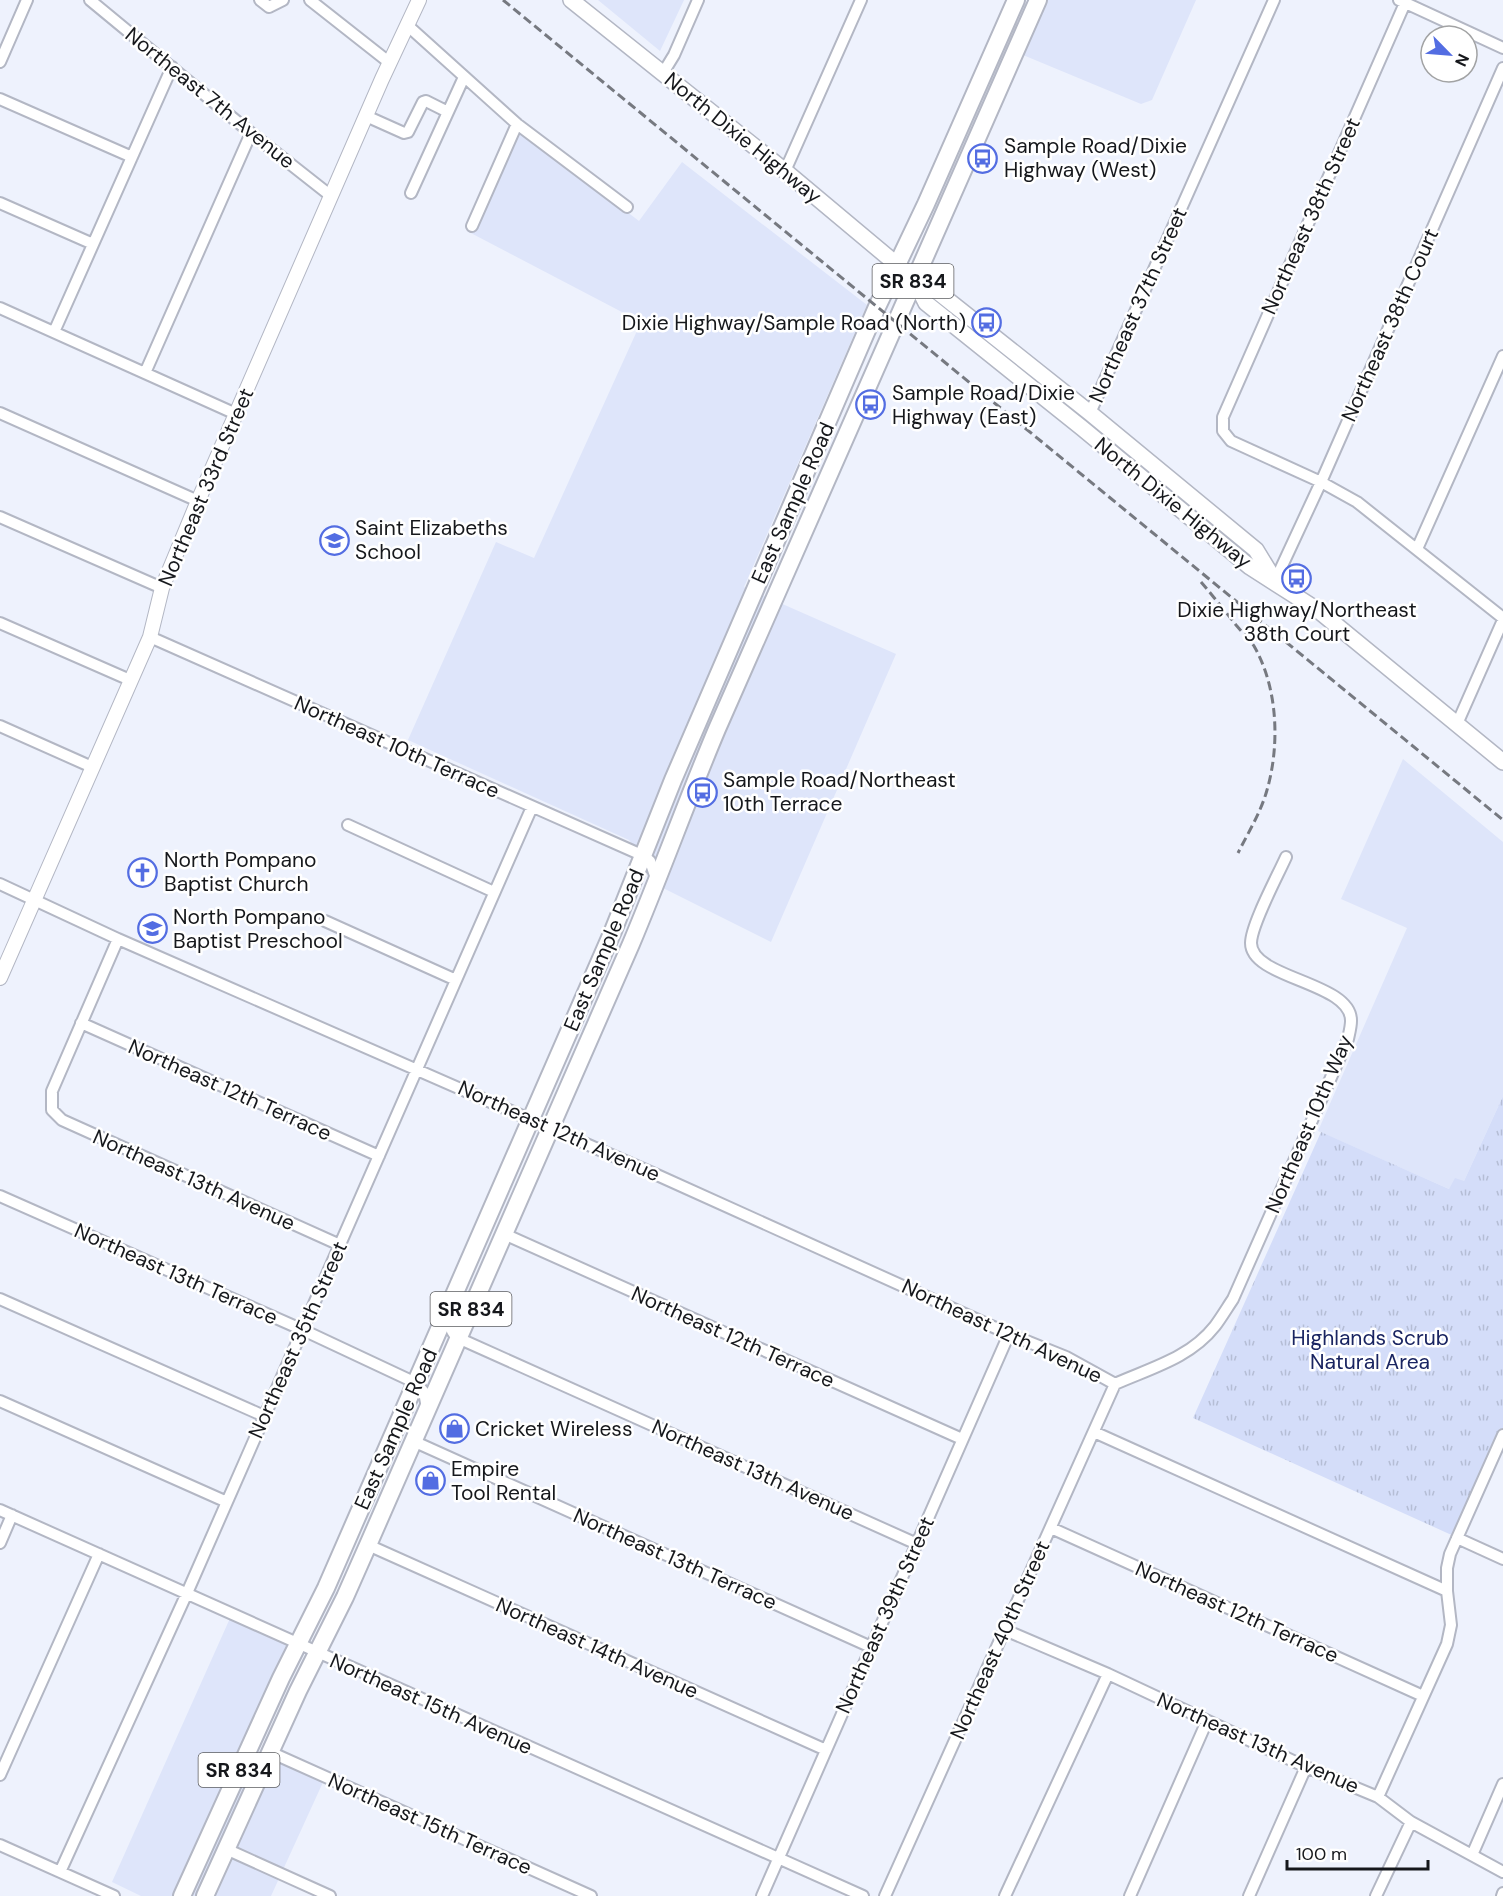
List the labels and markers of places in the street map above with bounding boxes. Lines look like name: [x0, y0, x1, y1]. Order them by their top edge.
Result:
place label: Sample Road/Dixie Highway (West): [1004, 132, 1187, 184]
bus stop icon: Sample Road/Dixie Highway (West): [967, 142, 999, 174]
bus stop icon: Dixie Highway/Sample Road (North): [971, 307, 1003, 339]
place label: Dixie Highway/Sample Road (North): [622, 309, 966, 337]
place label: Sample Road/Dixie Highway (East): [892, 379, 1075, 431]
bus stop icon: Sample Road/Dixie Highway (East): [855, 389, 887, 421]
place label: Saint Elizabeths School: [355, 514, 508, 566]
school or university icon: Saint Elizabeths School: [318, 524, 350, 556]
bus stop icon: Dixie Highway/Northeast 38th Court: [1281, 563, 1313, 595]
place label: Dixie Highway/Northeast 38th Court: [1177, 596, 1417, 648]
place label: Sample Road/Northeast 10th Terrace: [723, 766, 956, 818]
bus stop icon: Sample Road/Northeast 10th Terrace: [686, 776, 718, 808]
place label: North Pompano Baptist Church: [164, 846, 316, 898]
church icon: North Pompano Baptist Church: [127, 856, 159, 888]
place label: North Pompano Baptist Preschool: [173, 903, 343, 955]
school or university icon: North Pompano Baptist Preschool: [136, 913, 168, 945]
shop icon: Cricket Wireless: [438, 1413, 470, 1445]
place label: Cricket Wireless: [475, 1415, 632, 1443]
place label: Empire Tool Rental: [451, 1455, 556, 1507]
shop icon: Empire Tool Rental: [414, 1465, 446, 1497]

